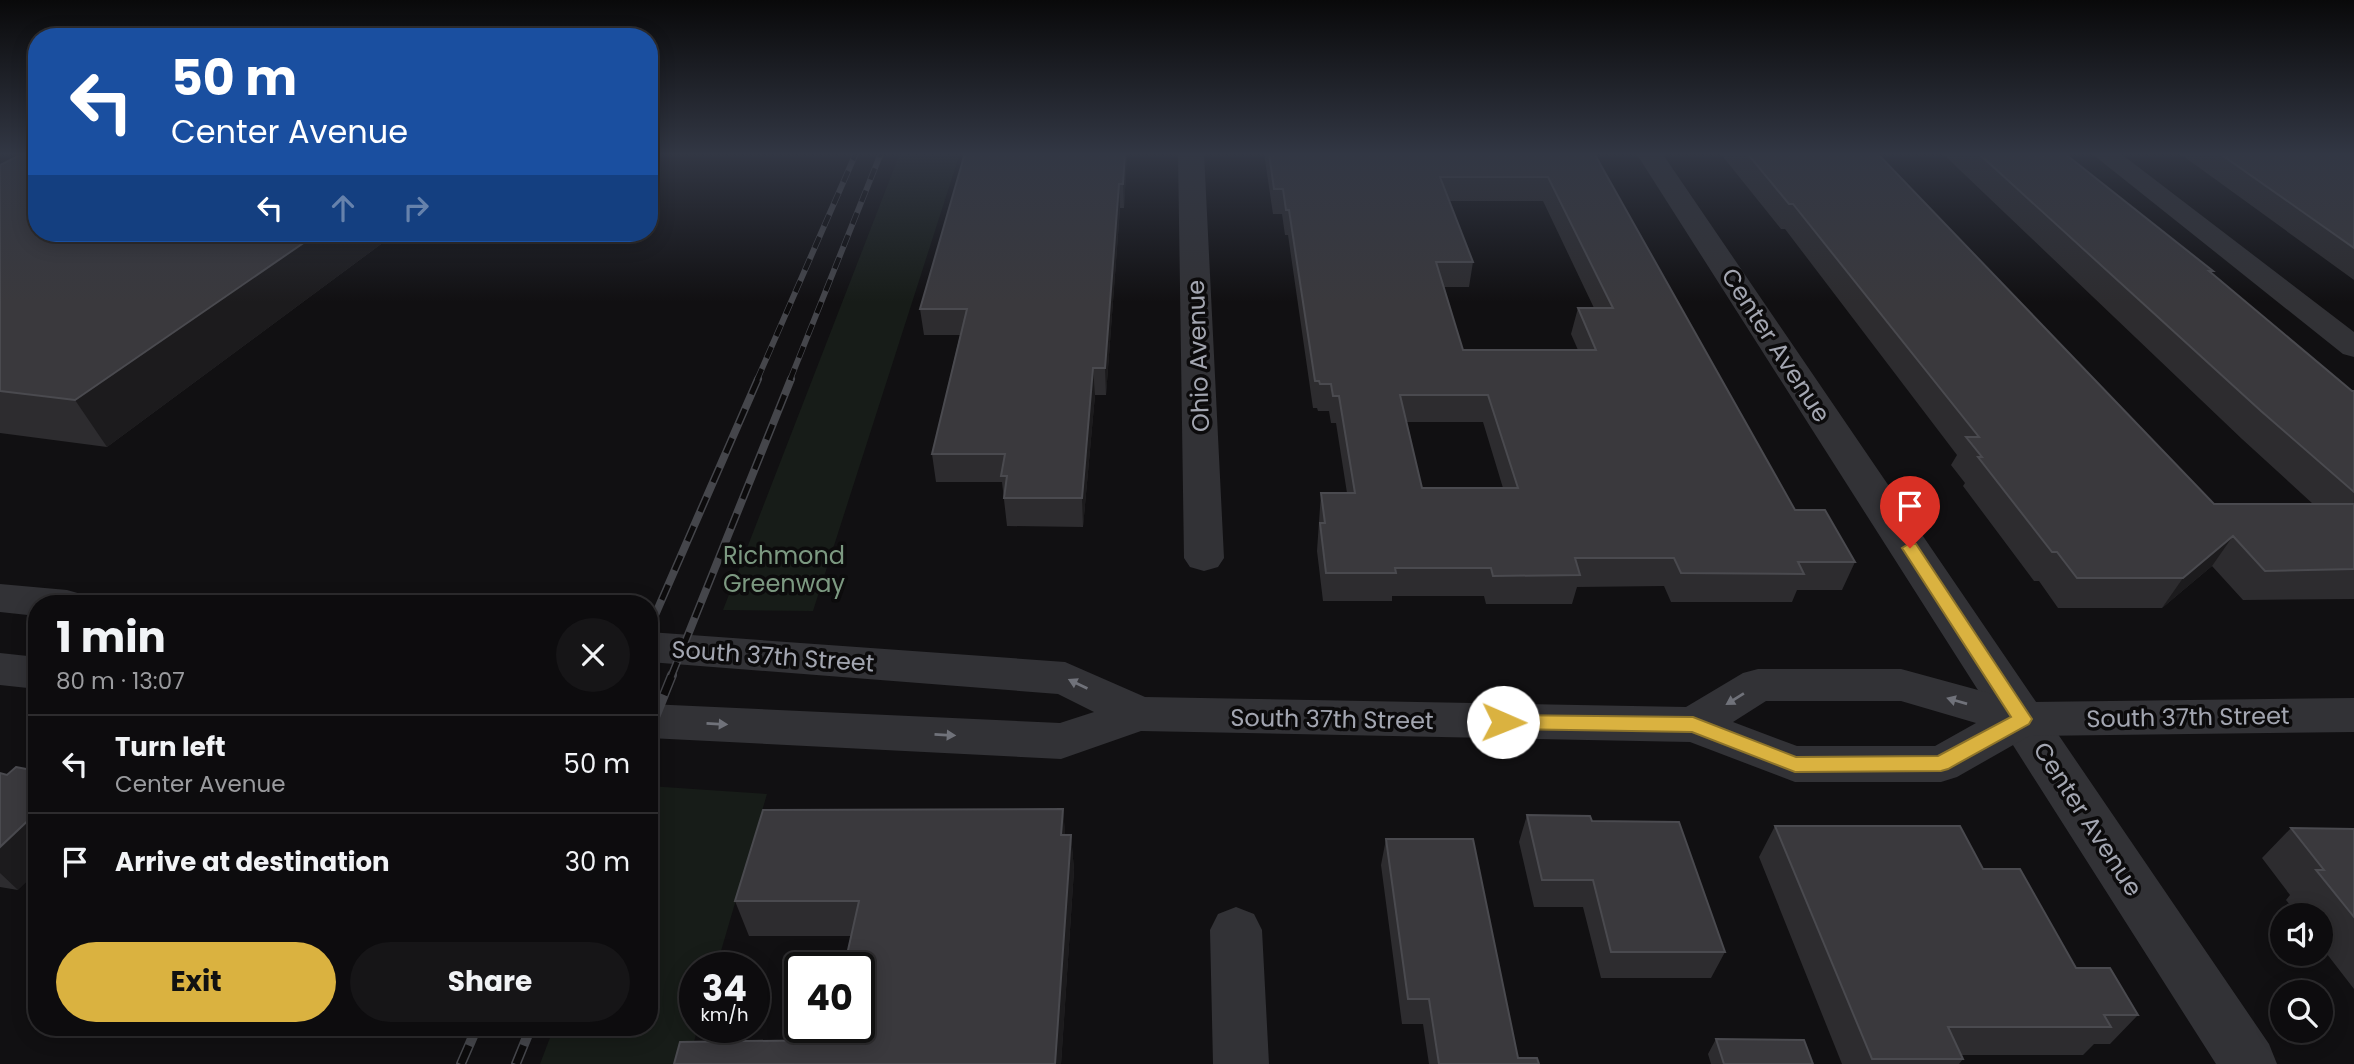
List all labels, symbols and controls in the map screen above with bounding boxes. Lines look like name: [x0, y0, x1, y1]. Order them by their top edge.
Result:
text: 50 m: [171, 44, 297, 112]
icon: left: [56, 56, 147, 147]
text: Center Avenue: [171, 109, 408, 154]
icon: left: [251, 189, 289, 227]
icon: ahead: [324, 189, 362, 227]
icon: right: [397, 189, 435, 227]
street label: Center Avenue: [1714, 261, 1838, 429]
street label: Ohio Avenue: [1179, 279, 1217, 433]
pin: [1880, 476, 1940, 548]
icon: arrive: [1891, 487, 1929, 525]
park label: Richmond Greenway: [723, 539, 846, 600]
text: 1 min: [56, 608, 166, 667]
button: close: [556, 618, 630, 692]
street label: South 37th Street: [670, 632, 876, 680]
text: 80 m · 13:07: [56, 665, 185, 697]
one-way arrow: [1068, 679, 1088, 690]
position arrow: [1466, 685, 1540, 759]
one-way arrow: [1726, 692, 1745, 705]
one-way arrow: [1946, 695, 1967, 705]
street label: South 37th Street: [2086, 699, 2290, 735]
street label: South 37th Street: [1230, 701, 1434, 737]
one-way arrow: [707, 719, 729, 730]
text: Turn left: [115, 729, 226, 765]
one-way arrow: [934, 730, 956, 741]
street label: Center Avenue: [2026, 735, 2150, 903]
icon: left: [56, 745, 94, 783]
text: 50 m: [564, 746, 630, 782]
text: Center Avenue: [115, 768, 285, 800]
icon: arrive: [56, 843, 94, 881]
text: Arrive at destination: [115, 844, 390, 880]
text: 30 m: [565, 844, 630, 880]
map controls: [2270, 903, 2333, 1043]
button: sound: [2270, 903, 2333, 966]
button: Exit: [56, 942, 336, 1022]
button: Share: [350, 942, 630, 1022]
speed limit sign: 40: [784, 952, 875, 1043]
text: 34: [702, 964, 747, 1013]
button: search: [2270, 980, 2333, 1043]
text: km/h: [701, 1002, 748, 1027]

